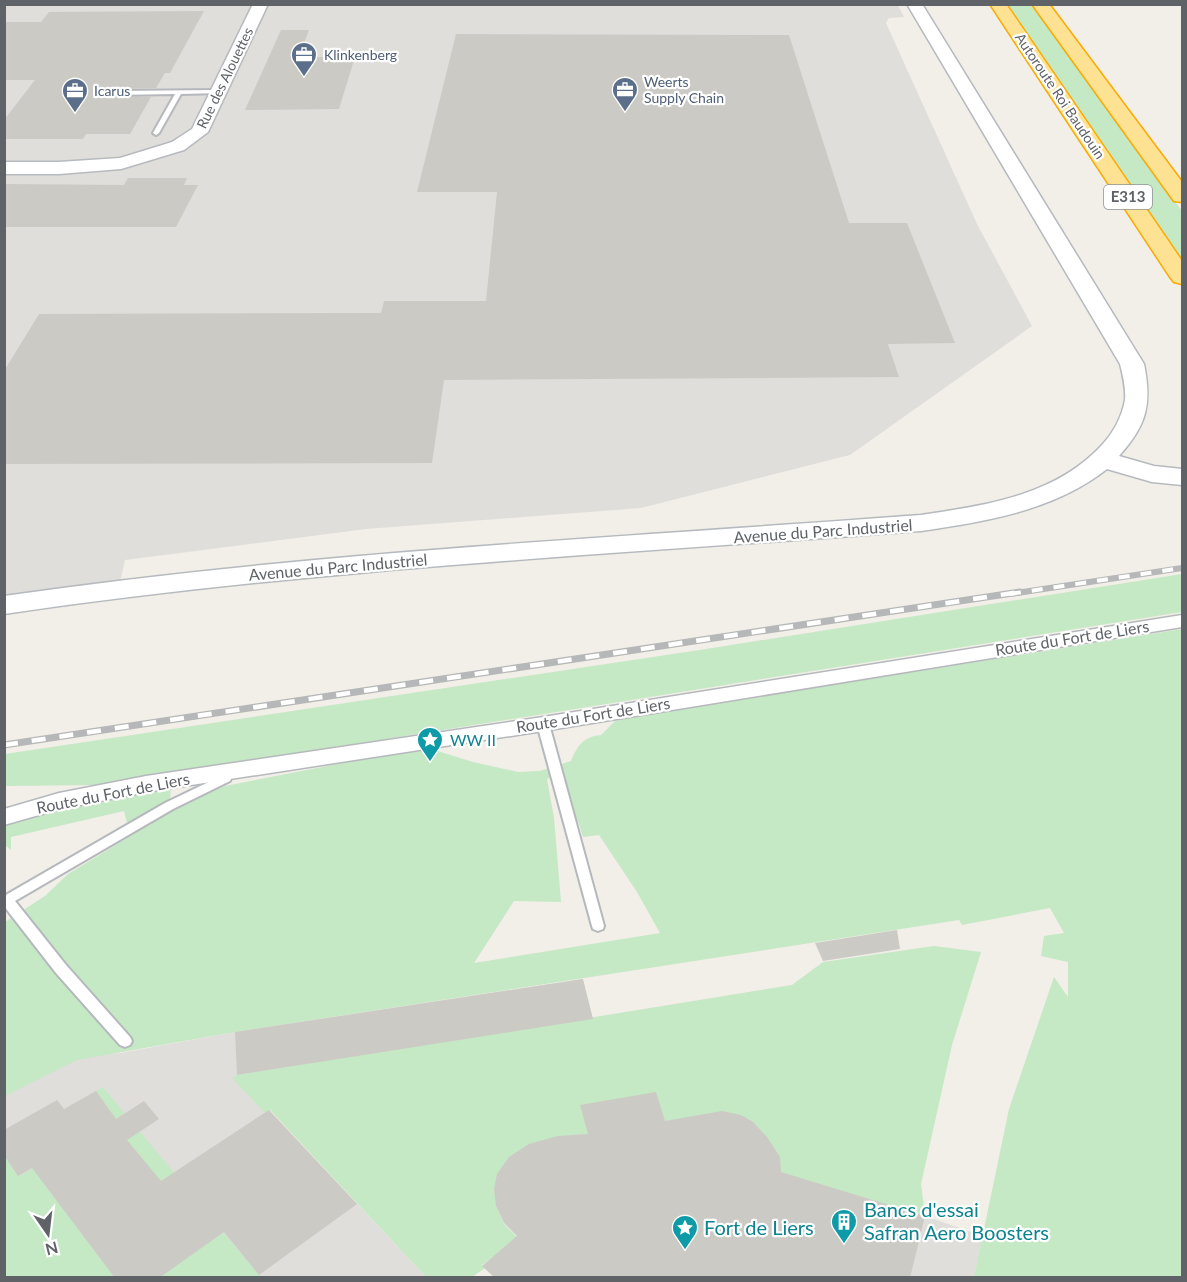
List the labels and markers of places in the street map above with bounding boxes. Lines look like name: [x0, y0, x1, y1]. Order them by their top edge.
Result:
office icon: Klinkenberg: [289, 40, 319, 78]
place label: Klinkenberg: [324, 46, 397, 63]
place label: Weerts Supply Chain: [644, 73, 724, 106]
office icon: Weerts Supply Chain: [610, 75, 640, 113]
office icon: Icarus: [60, 76, 90, 114]
place label: Icarus: [94, 82, 130, 99]
place icon: WW II: [415, 725, 445, 763]
place label: WW II: [450, 730, 496, 749]
place label: Bancs d'essai Safran Aero Boosters: [864, 1197, 1049, 1244]
building icon: Bancs d'essai Safran Aero Boosters: [829, 1207, 859, 1245]
place icon: Fort de Liers: [670, 1213, 700, 1251]
place label: Fort de Liers: [704, 1215, 814, 1239]

